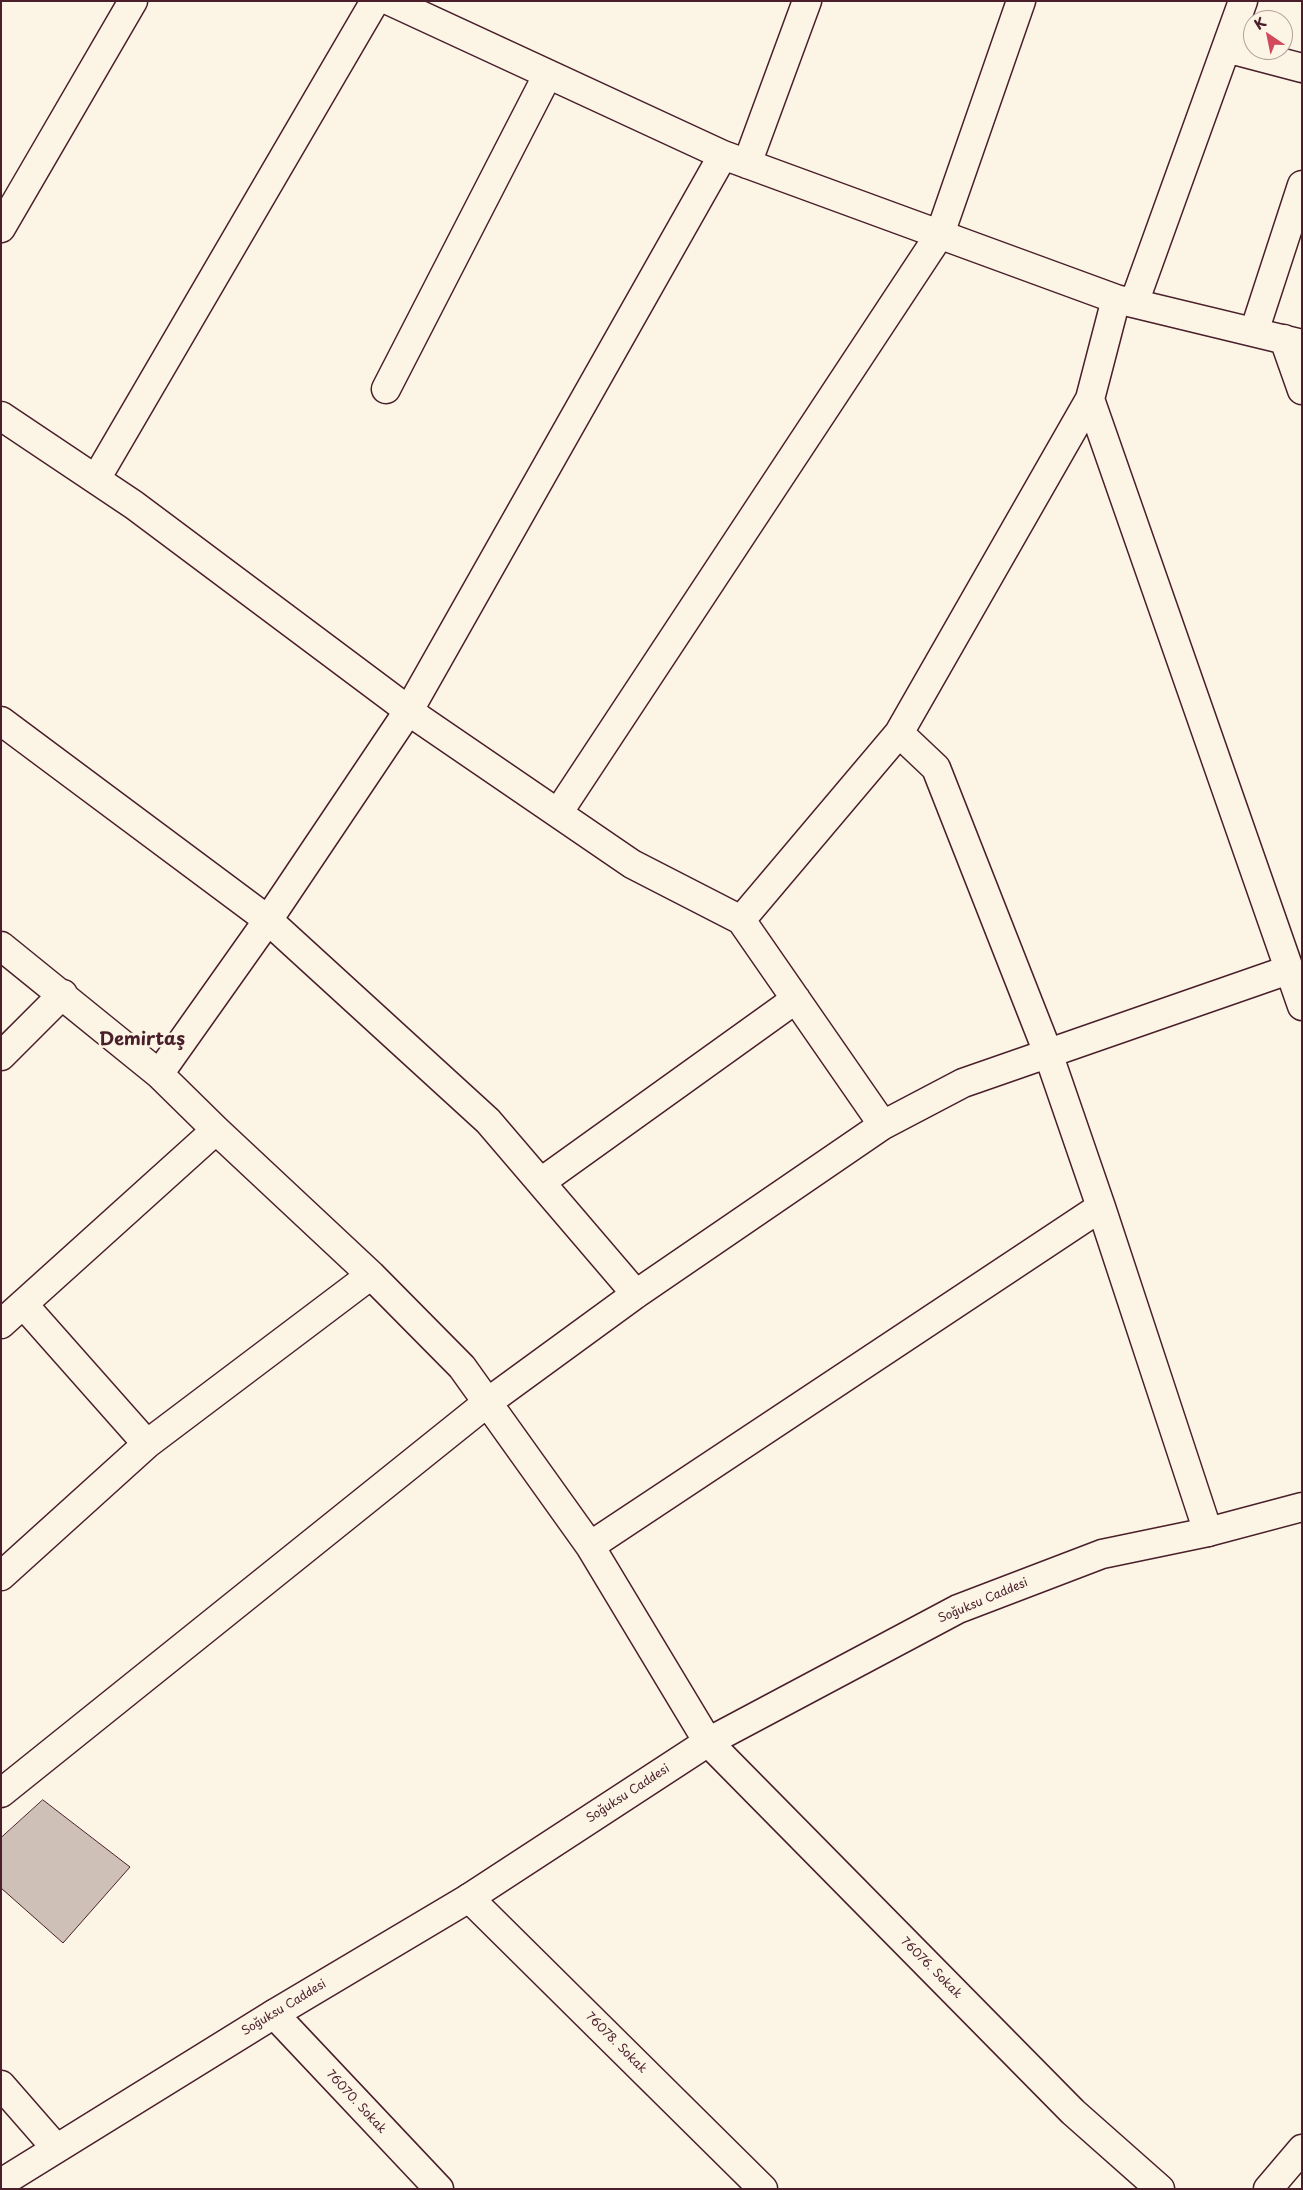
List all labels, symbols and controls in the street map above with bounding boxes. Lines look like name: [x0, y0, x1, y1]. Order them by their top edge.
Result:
north arrow: [1243, 10, 1293, 60]
text: K: [1250, 11, 1270, 35]
district label: Demirtaş: [99, 1029, 185, 1051]
street label: Soğuksu Caddesi: [936, 1576, 1030, 1626]
street label: Soğuksu Caddesi: [584, 1762, 672, 1826]
street label: 76076. Sokak: [897, 1934, 965, 2002]
street label: Soğuksu Caddesi: [239, 1977, 329, 2039]
street label: 76078. Sokak: [583, 2010, 649, 2076]
street label: 76070. Sokak: [323, 2067, 389, 2137]

